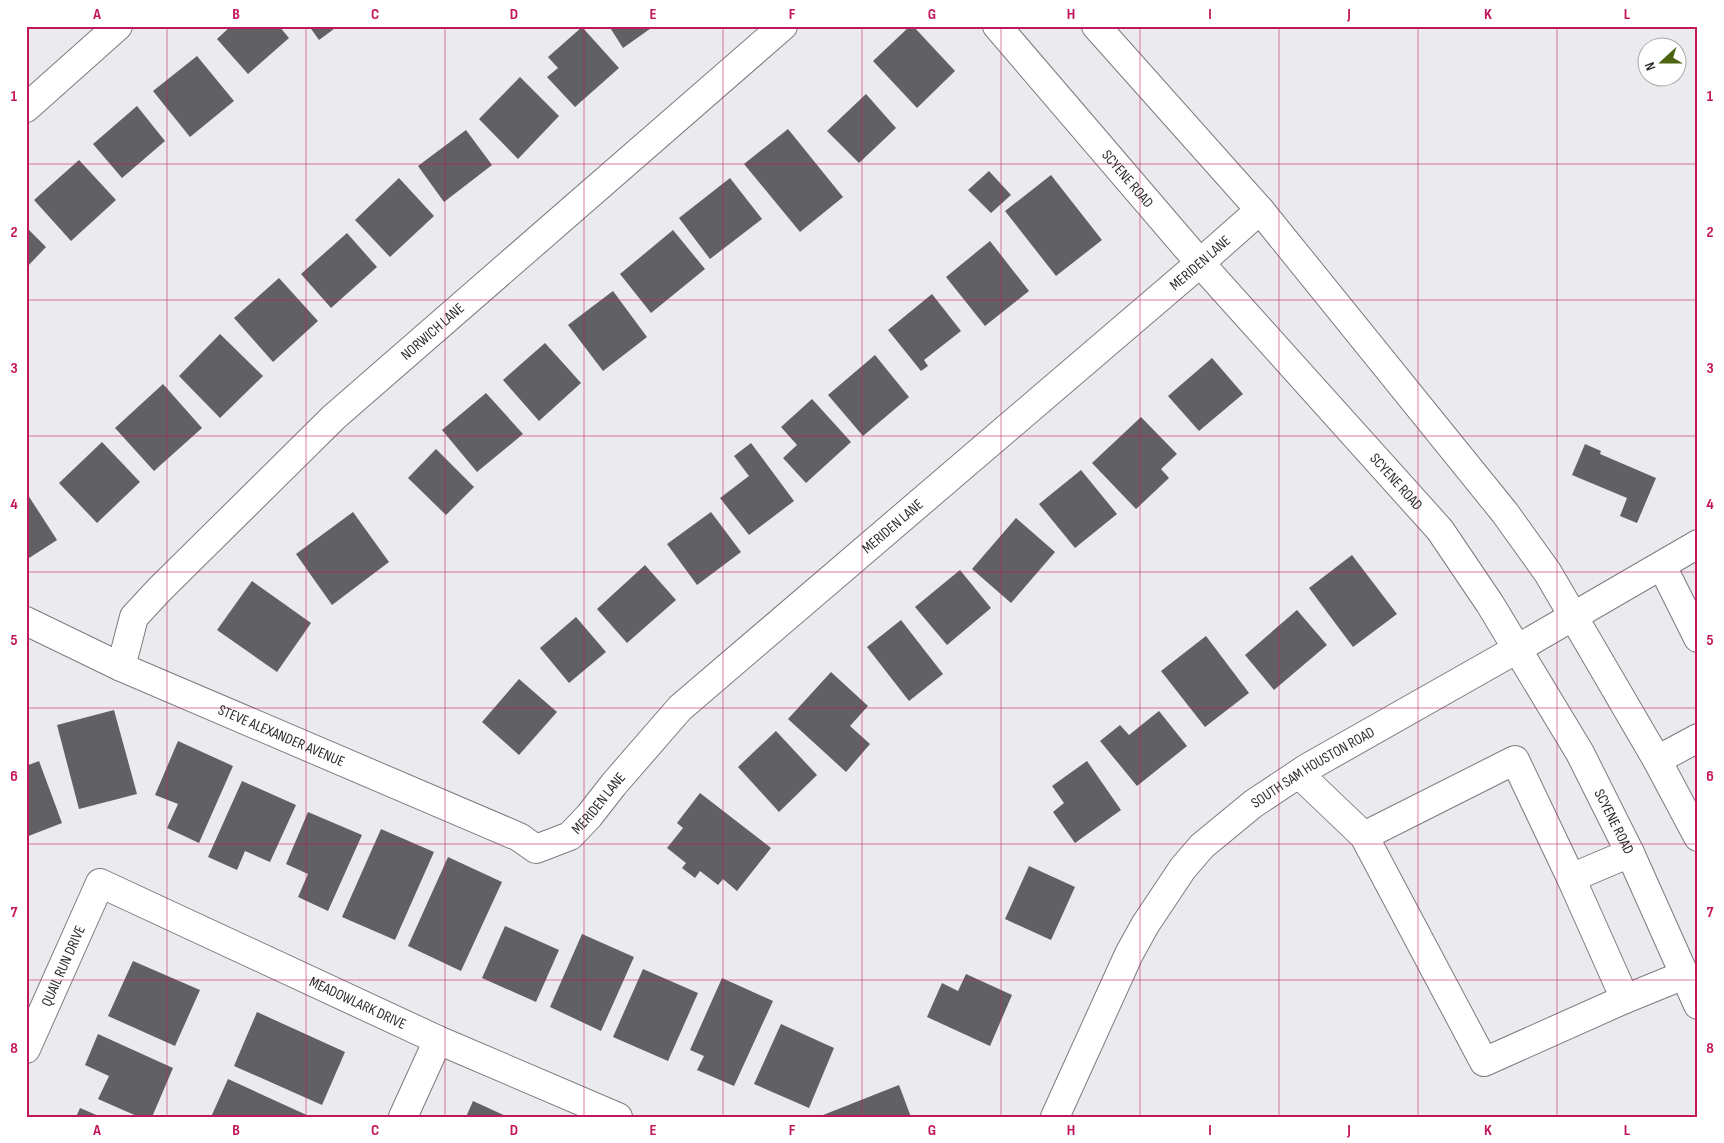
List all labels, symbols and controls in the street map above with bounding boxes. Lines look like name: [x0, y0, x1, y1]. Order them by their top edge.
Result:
text: A: [92, 5, 101, 24]
text: B: [232, 5, 240, 24]
text: C: [371, 5, 379, 24]
text: D: [510, 5, 518, 24]
text: E: [650, 5, 657, 24]
text: F: [789, 5, 796, 24]
text: G: [928, 5, 936, 24]
text: H: [1067, 5, 1075, 24]
text: I: [1208, 5, 1212, 24]
text: J: [1346, 5, 1351, 24]
text: K: [1484, 5, 1492, 24]
text: L: [1624, 5, 1631, 24]
north arrow: [1636, 38, 1686, 88]
text: N: [1641, 60, 1660, 73]
text: 1: [11, 87, 18, 106]
text: 1: [1707, 87, 1714, 106]
street label: SCYENE ROAD: [1098, 146, 1158, 211]
text: 2: [10, 223, 18, 242]
text: 2: [1706, 223, 1714, 242]
street label: MERIDEN LANE: [1166, 231, 1234, 294]
street label: NORWICH LANE: [397, 299, 468, 364]
text: 3: [10, 359, 18, 378]
text: 3: [1706, 359, 1714, 378]
street label: SCYENE ROAD: [1366, 449, 1427, 514]
text: 4: [10, 495, 18, 514]
street label: MERIDEN LANE: [858, 495, 927, 558]
text: 4: [1706, 495, 1714, 514]
text: 5: [10, 631, 18, 650]
text: 5: [1706, 631, 1714, 650]
street label: STEVE ALEXANDER AVENUE: [215, 700, 348, 771]
street label: SOUTH SAM HOUSTON ROAD: [1247, 722, 1378, 812]
text: 6: [10, 767, 18, 786]
text: 6: [1706, 767, 1714, 786]
street label: MERIDEN LANE: [567, 768, 629, 838]
street label: SCYENE ROAD: [1590, 786, 1638, 857]
text: 7: [11, 903, 18, 922]
text: 7: [1707, 903, 1714, 922]
street label: QUAIL RUN DRIVE: [37, 922, 89, 1009]
street label: MEADOWLARK DRIVE: [306, 972, 409, 1033]
text: 8: [10, 1039, 18, 1058]
text: 8: [1706, 1039, 1714, 1058]
text: A: [92, 1121, 101, 1140]
text: B: [232, 1121, 240, 1140]
text: C: [371, 1121, 379, 1140]
text: D: [510, 1121, 518, 1140]
text: E: [650, 1121, 657, 1140]
text: F: [789, 1121, 796, 1140]
text: G: [928, 1121, 936, 1140]
text: H: [1067, 1121, 1075, 1140]
text: I: [1208, 1121, 1212, 1140]
text: J: [1346, 1121, 1351, 1140]
text: K: [1484, 1121, 1492, 1140]
text: L: [1624, 1121, 1631, 1140]

